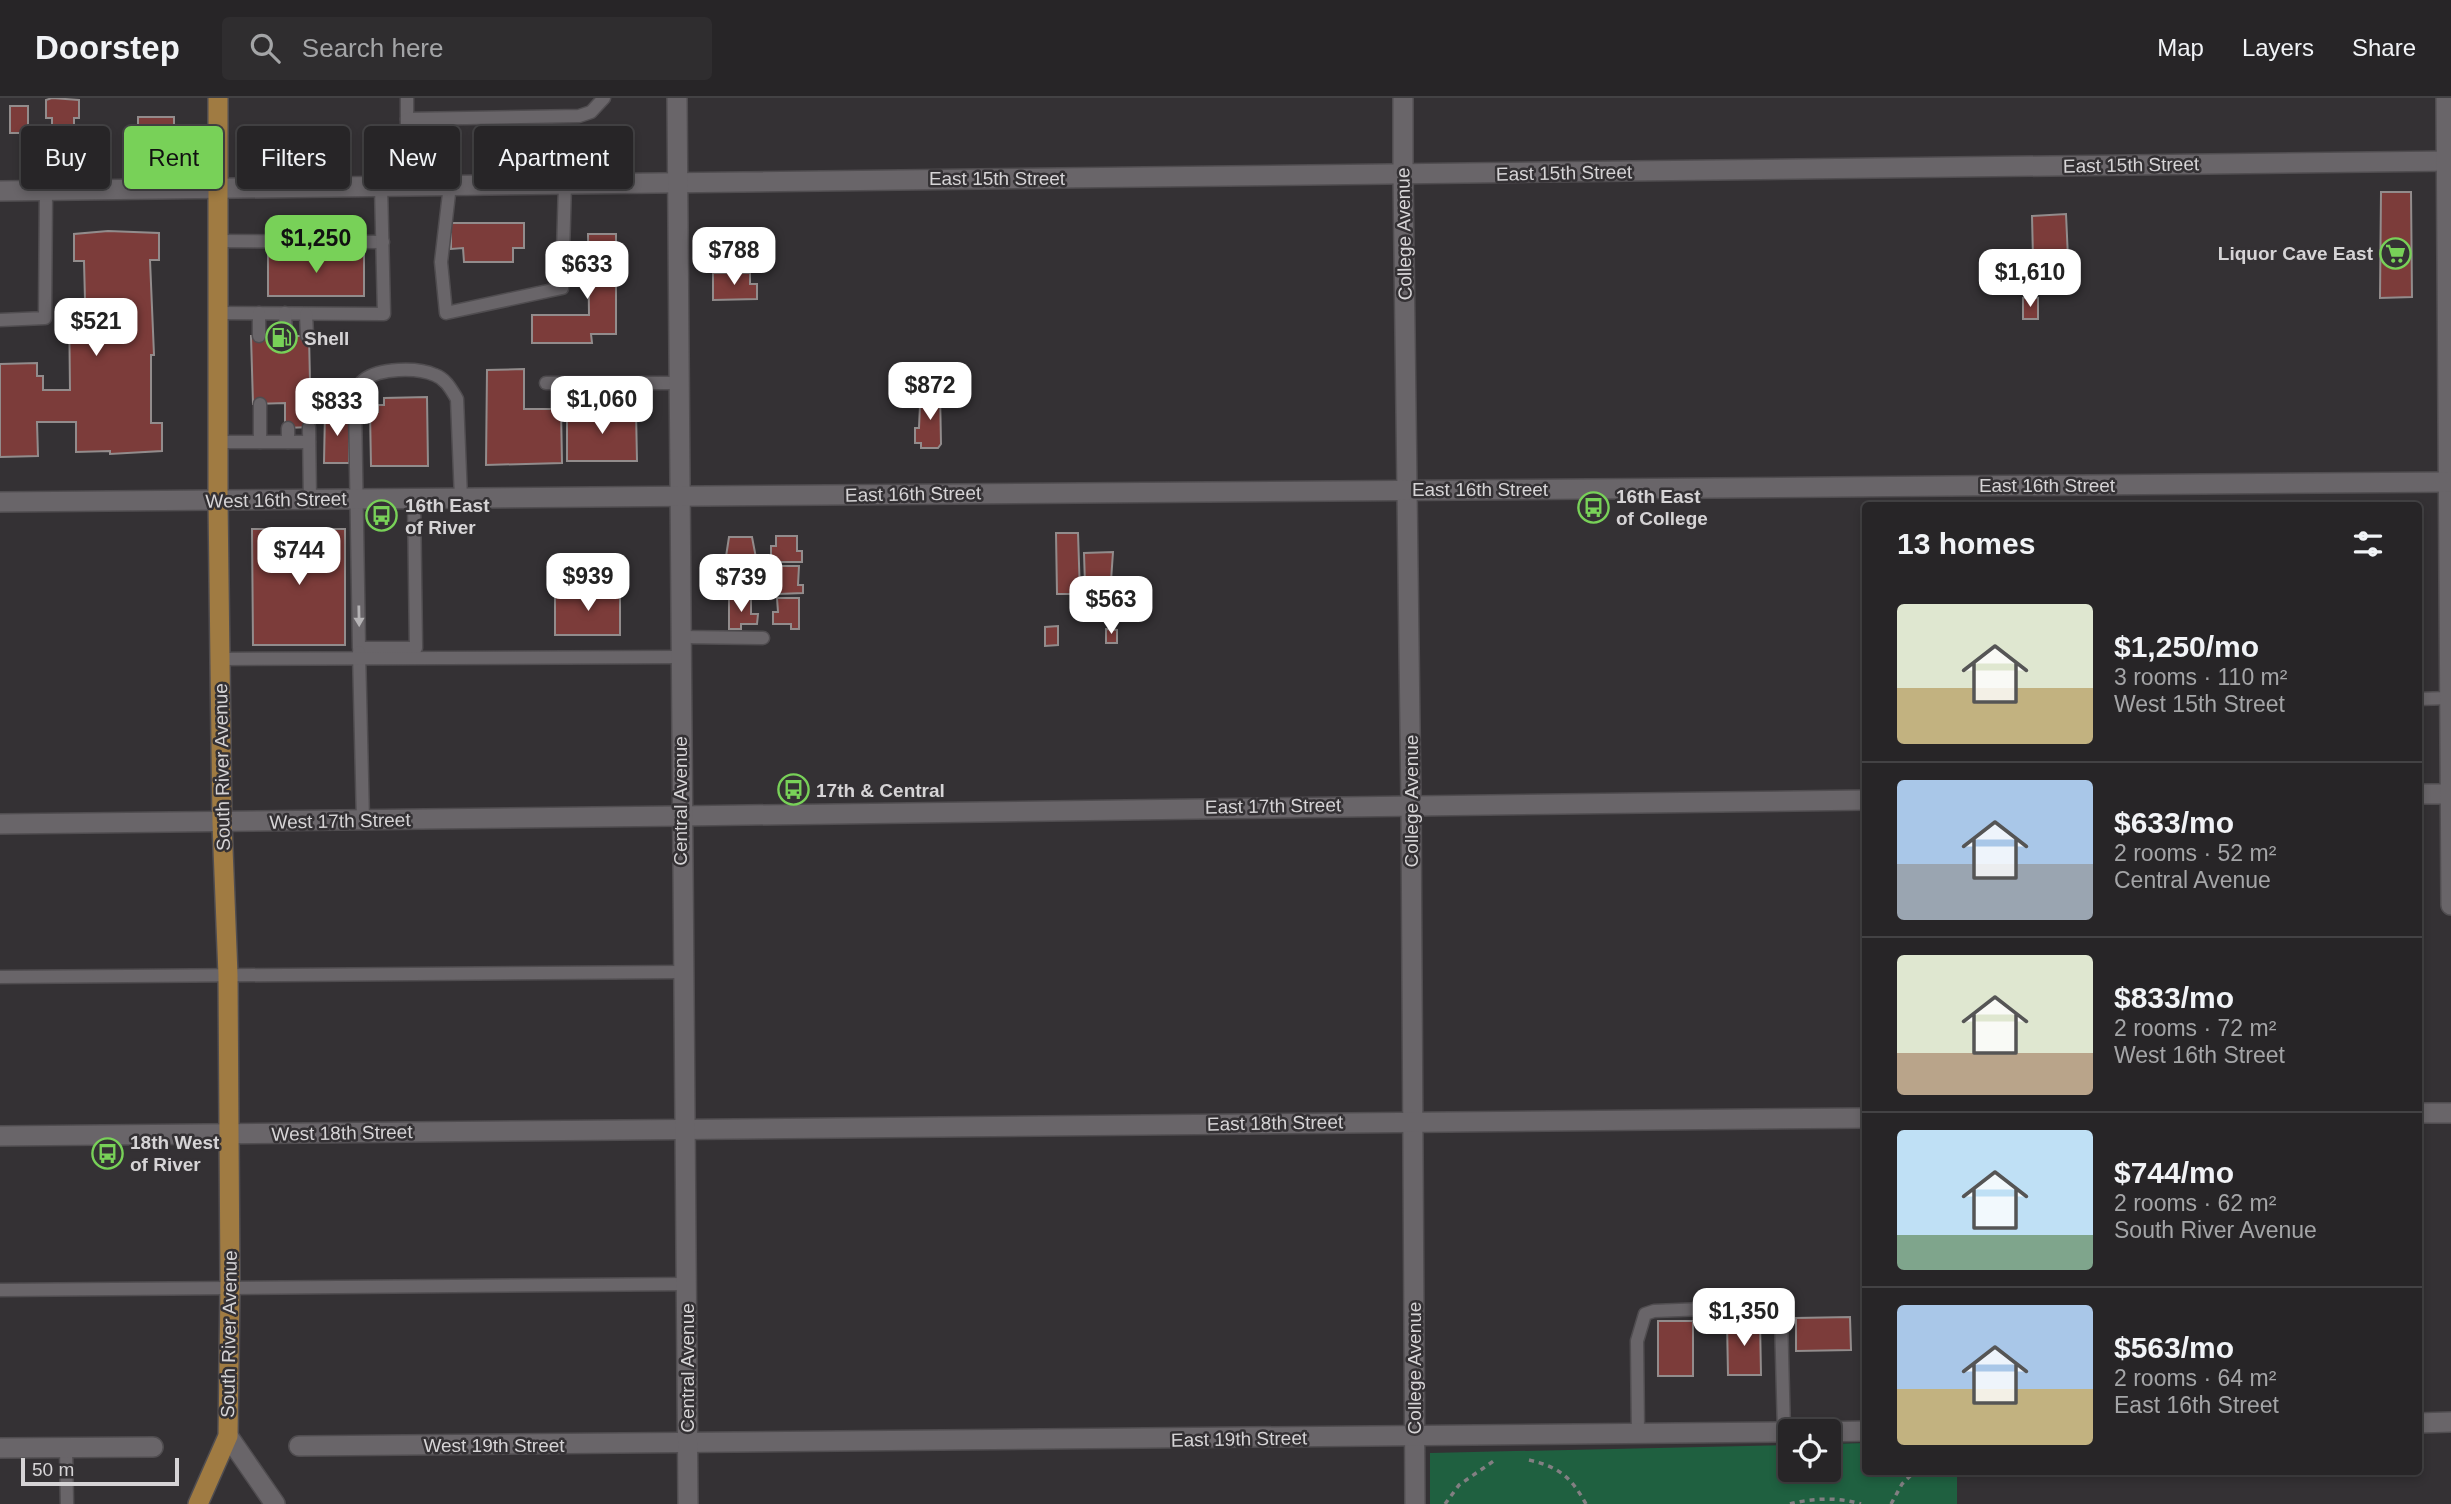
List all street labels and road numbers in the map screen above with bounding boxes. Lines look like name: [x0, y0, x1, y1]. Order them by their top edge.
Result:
street label: East 15th Street: [2063, 153, 2200, 177]
street label: East 15th Street: [1496, 161, 1633, 185]
street label: College Avenue: [1392, 167, 1416, 301]
street label: East 15th Street: [929, 168, 1066, 189]
street label: East 16th Street: [1979, 475, 2116, 496]
street label: East 16th Street: [1412, 479, 1549, 500]
street label: East 16th Street: [845, 482, 982, 506]
street label: West 16th Street: [205, 488, 347, 512]
street label: South River Avenue: [210, 683, 234, 851]
street label: College Avenue: [1401, 735, 1422, 867]
street label: Central Avenue: [670, 736, 691, 866]
street label: East 17th Street: [1205, 794, 1342, 818]
street label: West 17th Street: [269, 809, 411, 833]
street label: East 18th Street: [1207, 1111, 1344, 1135]
street label: West 18th Street: [271, 1121, 413, 1145]
street label: South River Avenue: [217, 1250, 241, 1418]
street label: College Avenue: [1404, 1302, 1425, 1434]
street label: Central Avenue: [677, 1303, 698, 1433]
street label: East 19th Street: [1171, 1427, 1308, 1451]
street label: West 19th Street: [423, 1435, 565, 1456]

